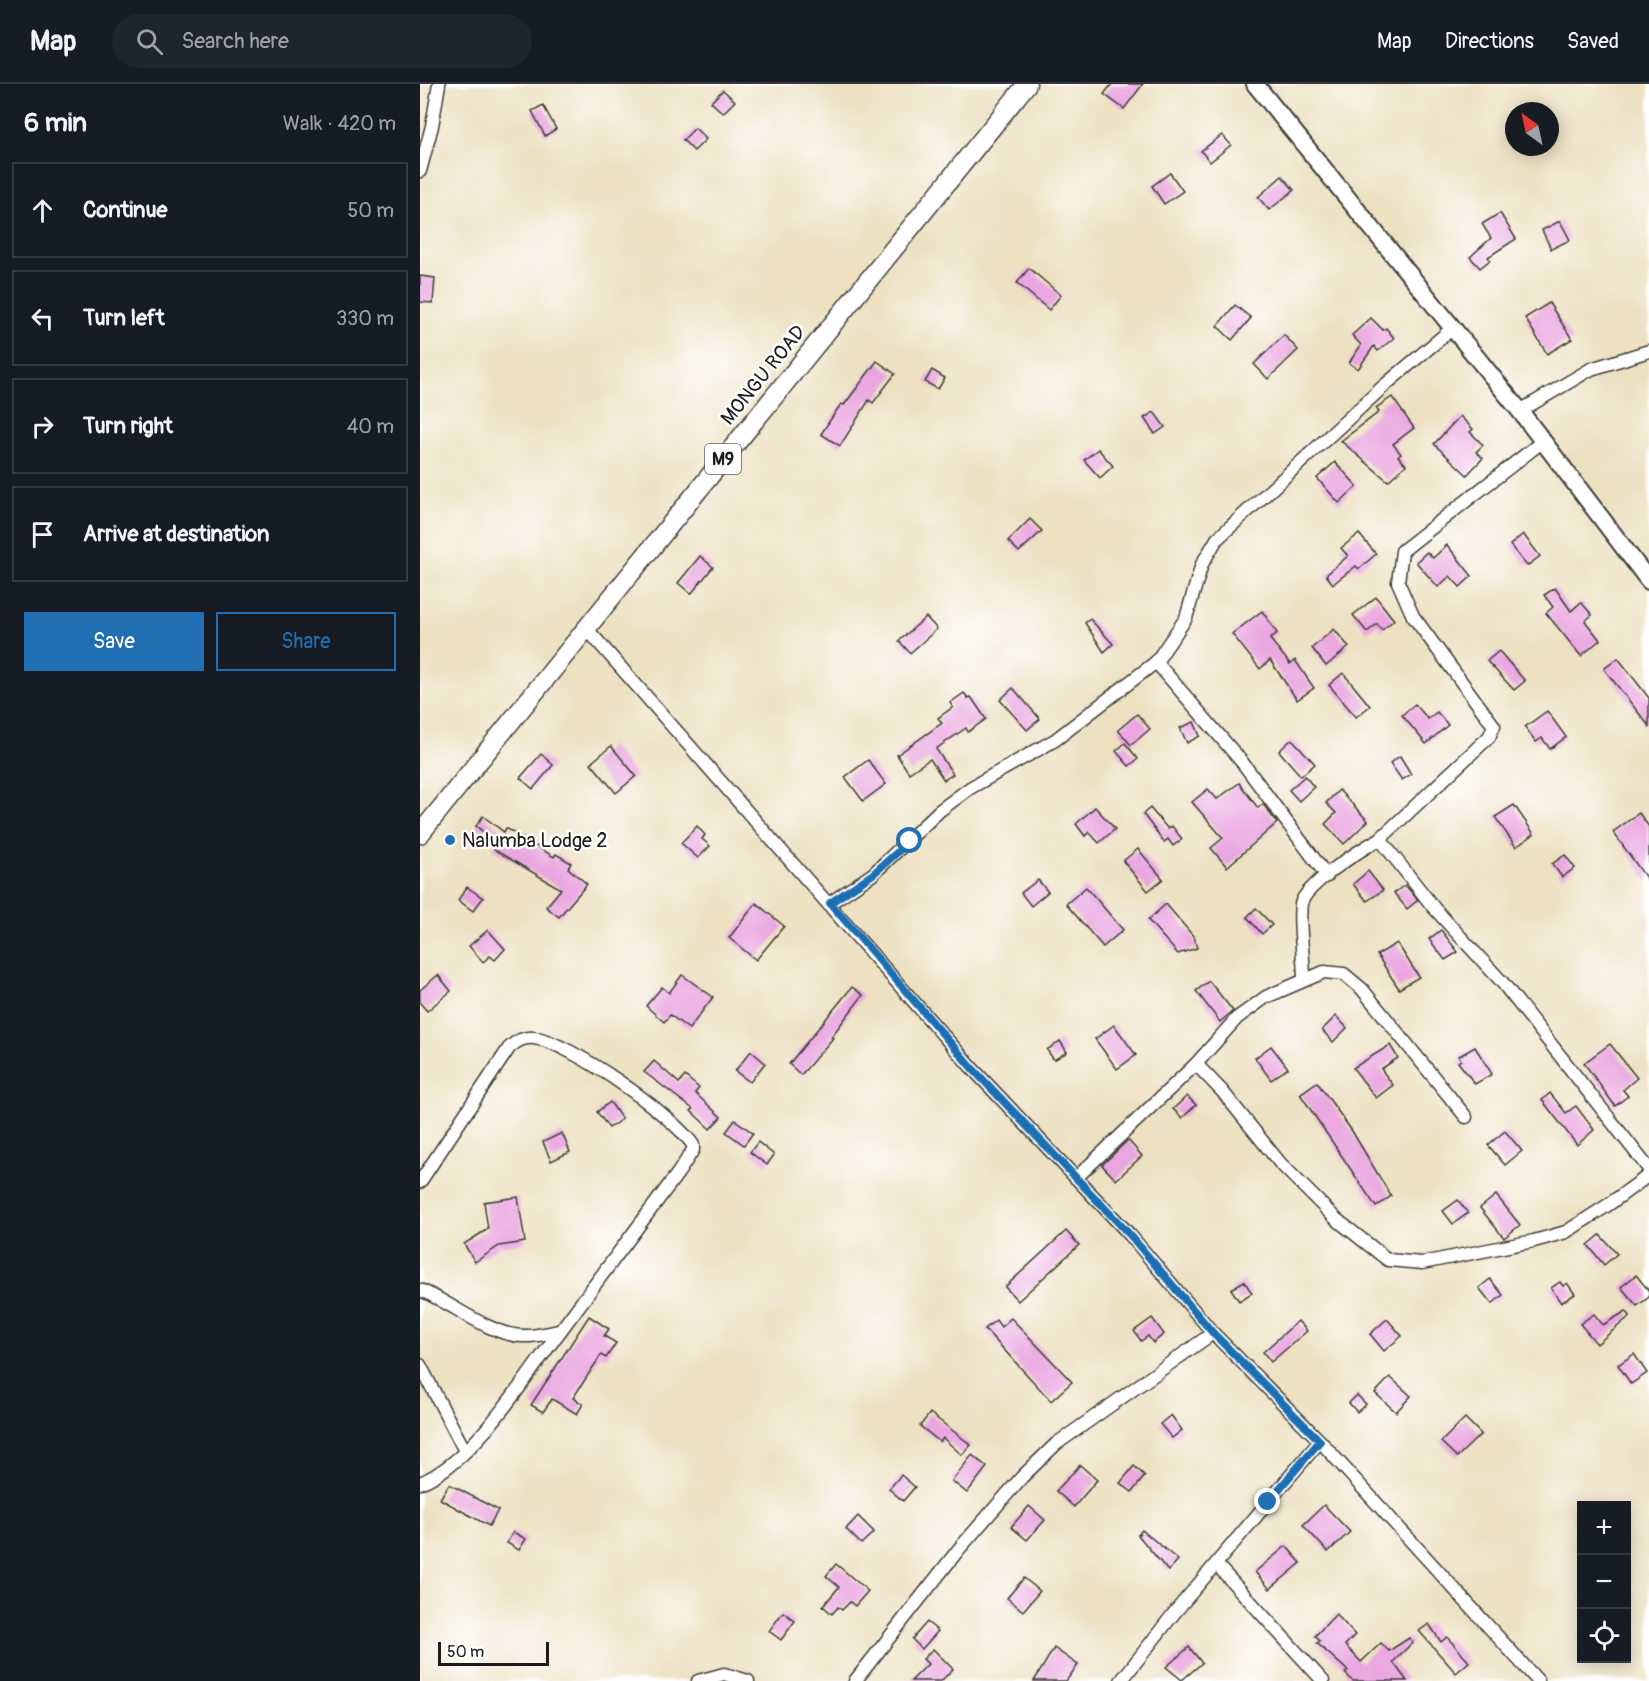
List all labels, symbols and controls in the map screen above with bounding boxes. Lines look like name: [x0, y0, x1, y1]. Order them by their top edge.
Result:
search box: [112, 14, 532, 68]
text: Map: [30, 24, 76, 59]
icon: search: [133, 25, 166, 58]
text: Search here: [181, 27, 289, 55]
text: Map: [1377, 28, 1412, 55]
text: Directions: [1445, 28, 1534, 55]
text: Saved: [1567, 28, 1619, 55]
north arrow: [1505, 102, 1559, 156]
text: 6 min: [24, 107, 87, 139]
text: Walk · 420 m: [283, 111, 396, 136]
icon: ahead: [26, 194, 59, 227]
text: Continue: [83, 196, 167, 224]
text: 50 m: [347, 198, 394, 223]
icon: left: [26, 302, 59, 335]
text: Turn left: [83, 304, 165, 332]
text: 330 m: [336, 306, 394, 331]
street label: MONGU ROAD: [715, 320, 811, 430]
icon: right: [26, 410, 59, 443]
text: Turn right: [83, 412, 173, 440]
text: 40 m: [347, 414, 394, 439]
road number: M9: [705, 444, 741, 474]
icon: arrive: [26, 518, 59, 551]
text: Arrive at destination: [83, 520, 269, 548]
button: Save: [24, 612, 204, 671]
button: Share: [216, 612, 396, 671]
route start: [896, 827, 922, 853]
place label: Nalumba Lodge 2: [462, 828, 607, 853]
marker: Nalumba Lodge 2: [443, 833, 457, 847]
route end: [1254, 1488, 1280, 1514]
map controls: [1577, 1501, 1631, 1663]
button: +: [1577, 1501, 1631, 1555]
button: −: [1577, 1555, 1631, 1609]
button: locate: [1577, 1609, 1631, 1663]
scale bar: [438, 1639, 549, 1666]
text: 50 m: [447, 1642, 484, 1662]

